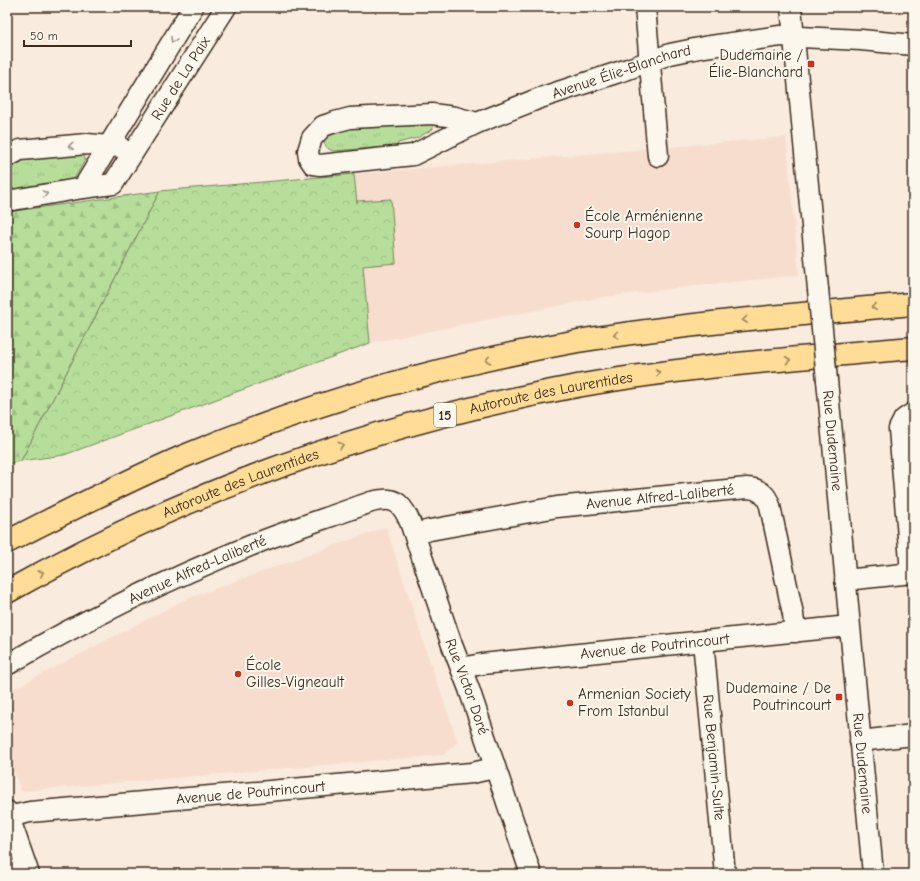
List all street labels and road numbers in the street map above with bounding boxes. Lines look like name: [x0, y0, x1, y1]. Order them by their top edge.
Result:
street label: Rue de La Paix: [147, 32, 214, 123]
street label: Avenue Élie-Blanchard: [550, 41, 692, 102]
street label: Autoroute des Laurentides: [467, 368, 634, 418]
street label: Rue Dudemaine: [819, 390, 846, 492]
road number: 15: [434, 403, 456, 427]
street label: Autoroute des Laurentides: [160, 445, 321, 522]
street label: Avenue Alfred-Laliberté: [585, 480, 735, 513]
street label: Avenue Alfred-Laliberté: [125, 531, 269, 608]
street label: Avenue de Poutrincourt: [579, 629, 731, 663]
street label: Rue Victor Doré: [441, 636, 493, 737]
street label: Rue Benjamin-Sulte: [699, 694, 729, 822]
street label: Rue Dudemaine: [849, 712, 876, 815]
street label: Avenue de Poutrincourt: [175, 777, 327, 808]

